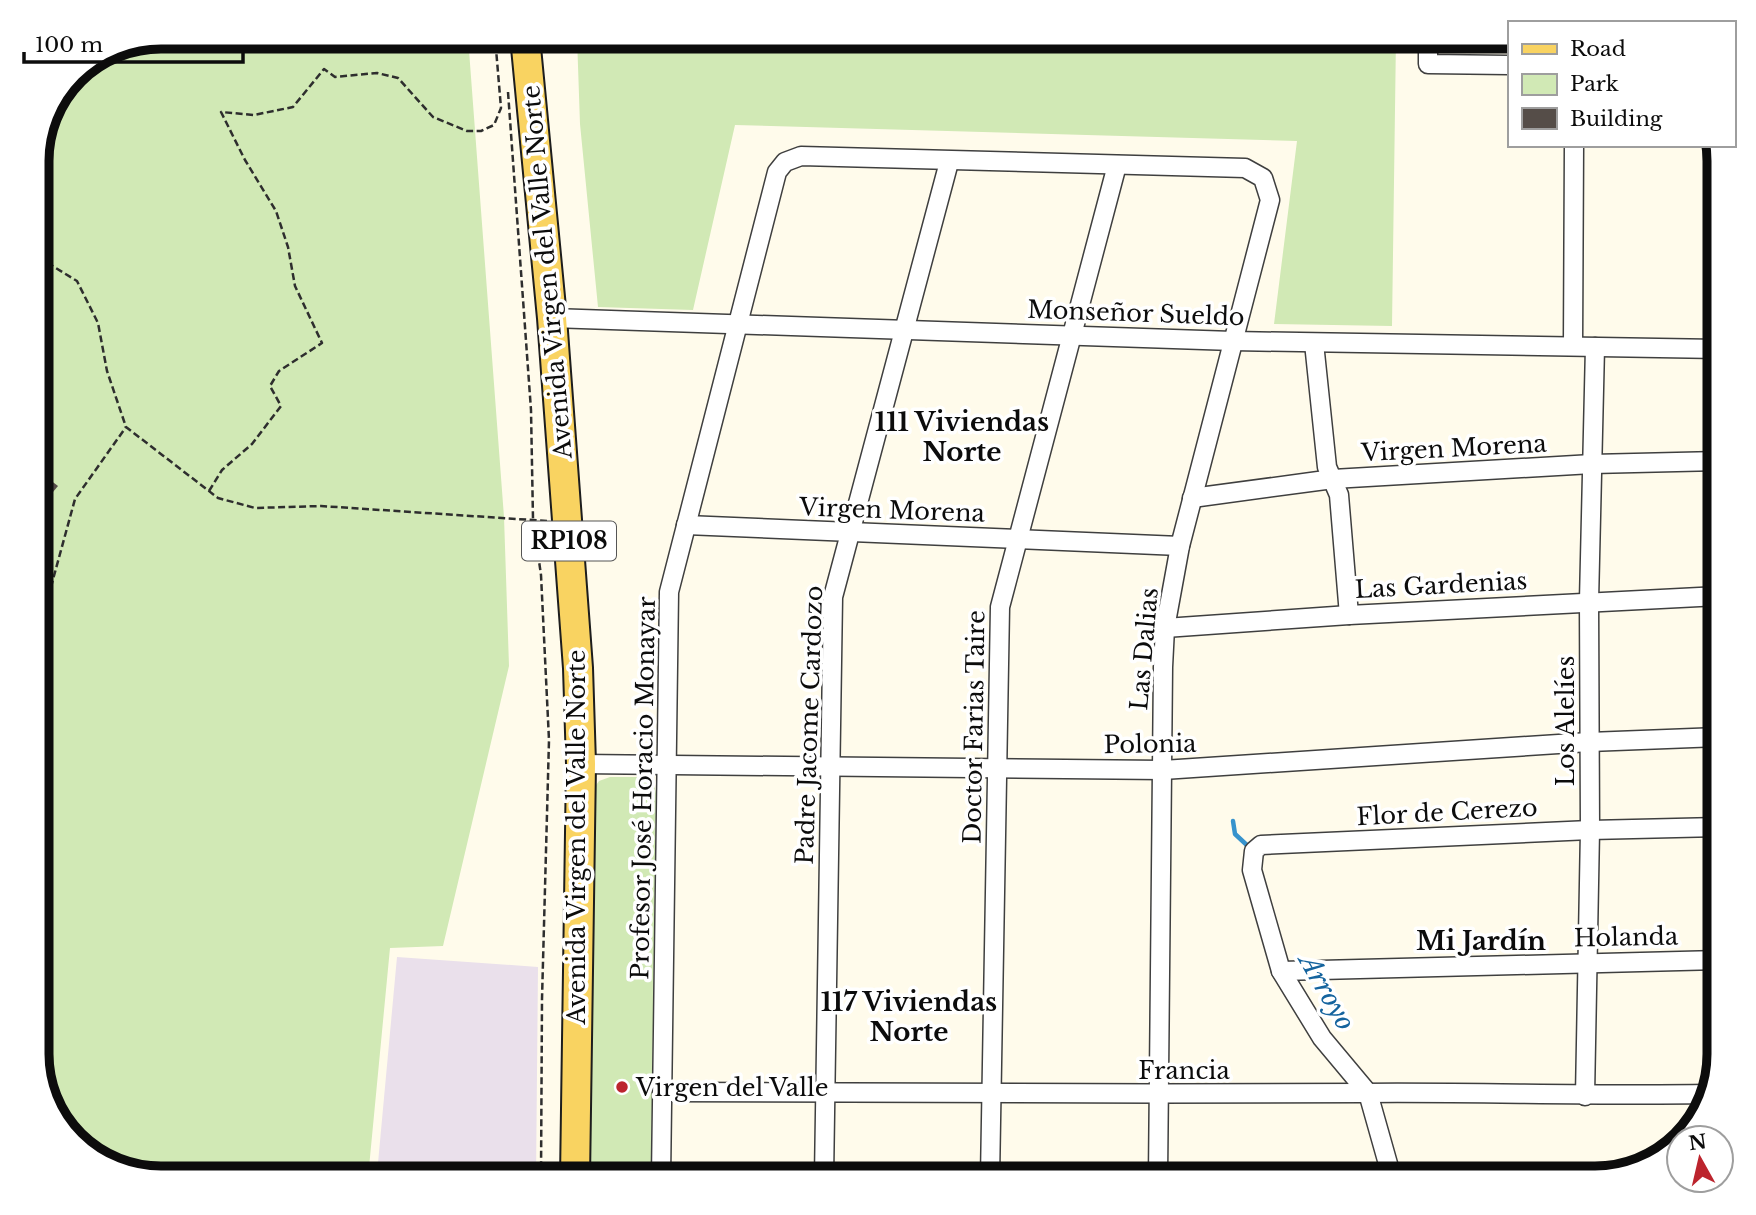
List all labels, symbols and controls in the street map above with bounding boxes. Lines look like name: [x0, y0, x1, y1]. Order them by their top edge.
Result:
scale bar: [24, 21, 243, 65]
legend: [1508, 21, 1735, 147]
text: 100 m: [35, 32, 103, 58]
text: Road: [1570, 36, 1626, 62]
text: Park: [1570, 71, 1619, 97]
street label: Avenida Virgen del Valle Norte: [516, 84, 578, 461]
text: Building: [1570, 106, 1663, 132]
street label: Monseñor Sueldo: [1027, 295, 1245, 331]
district label: 111 Viviendas Norte: [875, 406, 1049, 468]
street label: Virgen Morena: [1360, 429, 1548, 467]
street label: Virgen Morena: [798, 492, 986, 528]
road number: RP108: [522, 522, 616, 561]
street label: Las Gardenias: [1354, 566, 1528, 604]
street label: Padre Jacome Cardozo: [790, 585, 828, 865]
street label: Las Dalias: [1124, 586, 1164, 712]
street label: Profesor José Horacio Monayar: [625, 596, 661, 980]
street label: Doctor Farias Taire: [957, 610, 991, 844]
street label: Avenida Virgen del Valle Norte: [562, 649, 591, 1026]
street label: Los Alelíes: [1551, 656, 1580, 786]
street label: Polonia: [1103, 729, 1197, 759]
street label: Flor de Cerezo: [1356, 793, 1538, 831]
street label: Holanda: [1574, 922, 1679, 952]
district label: Mi Jardín: [1416, 925, 1546, 957]
water label: Arroyo: [1291, 945, 1362, 1036]
district label: 117 Viviendas Norte: [821, 986, 997, 1048]
street label: Francia: [1138, 1056, 1230, 1085]
place label: Virgen del Valle: [635, 1073, 829, 1102]
marker: Virgen del Valle: [614, 1079, 630, 1095]
north arrow: [1665, 1124, 1735, 1194]
text: N: [1687, 1130, 1708, 1155]

